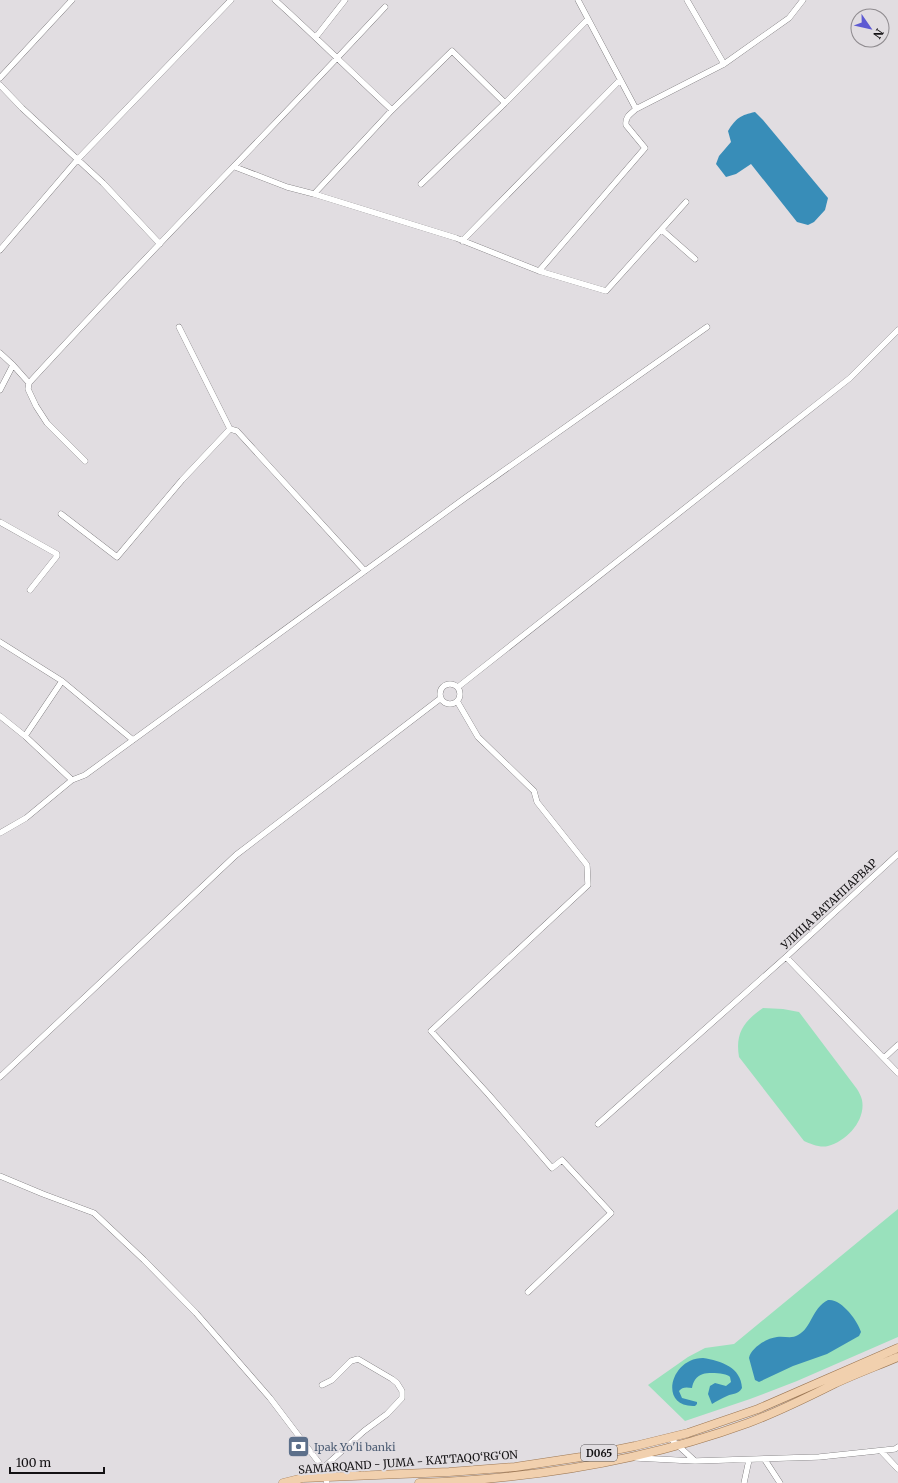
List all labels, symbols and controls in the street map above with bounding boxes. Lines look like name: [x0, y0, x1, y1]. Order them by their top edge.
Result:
north arrow: [850, 8, 890, 48]
text: N: [870, 26, 887, 41]
street label: УЛИЦА ВАТАНПАРВАР: [777, 856, 880, 953]
bank icon: Ipak Yo'li banki: [286, 1434, 312, 1460]
place label: Ipak Yo'li banki: [314, 1440, 396, 1454]
road number: D065: [581, 1445, 617, 1461]
street label: SAMARQAND - JUMA - KATTAQO‘RG‘ON: [298, 1447, 519, 1477]
scale bar: [10, 1449, 104, 1475]
text: 100 m: [16, 1455, 51, 1470]

